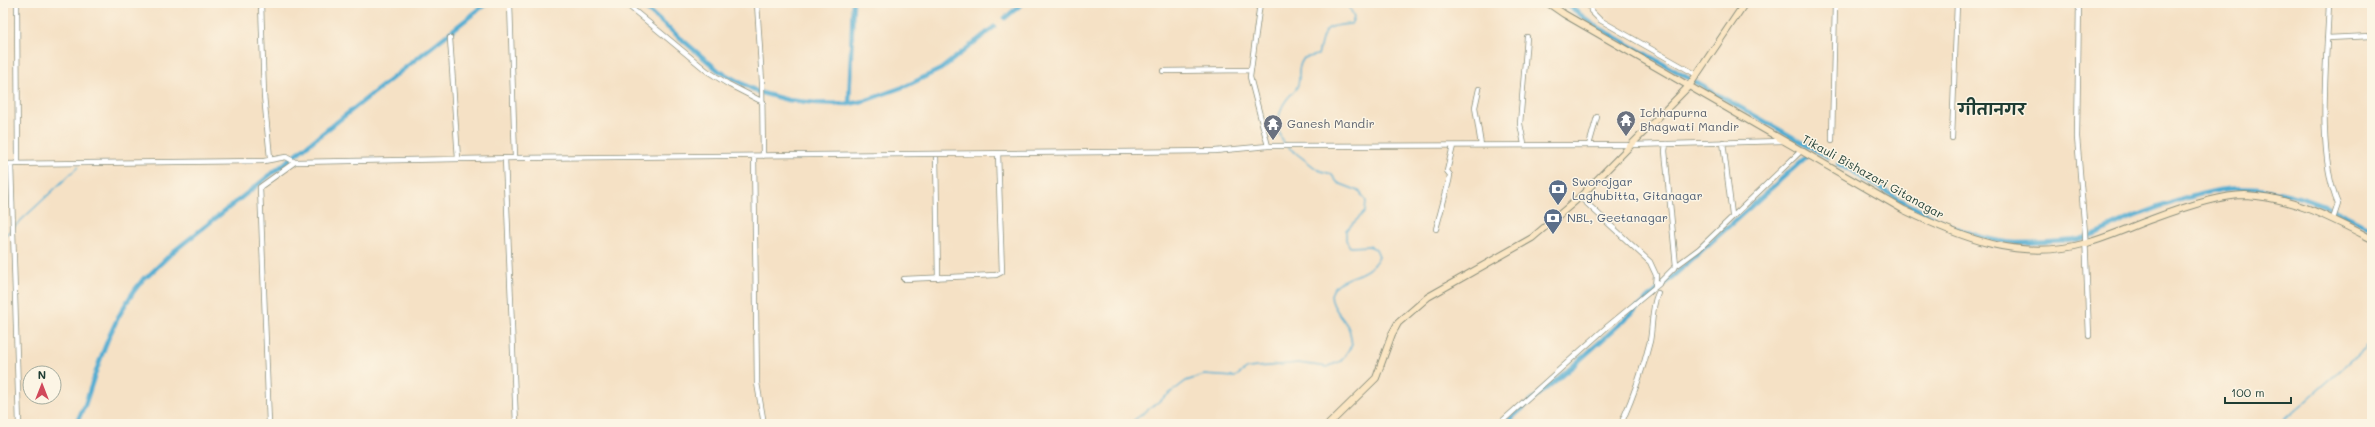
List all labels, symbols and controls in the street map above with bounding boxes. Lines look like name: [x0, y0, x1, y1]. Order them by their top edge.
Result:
district label: गीतानगर: [1956, 97, 2027, 119]
place label: Ichhapurna Bhagwati Mandir: [1640, 104, 1739, 134]
temple icon: Ichhapurna Bhagwati Mandir: [1615, 109, 1637, 137]
temple icon: Ganesh Mandir: [1262, 113, 1284, 141]
place label: Ganesh Mandir: [1287, 115, 1375, 131]
street label: Tikauli Bishazari Gitanagar: [1800, 130, 1947, 222]
place label: Sworojgar Laghubitta, Gitanagar: [1572, 173, 1703, 203]
bank icon: Sworojgar Laghubitta, Gitanagar: [1547, 178, 1569, 206]
bank icon: NBL, Geetanagar: [1542, 207, 1564, 235]
place label: NBL, Geetanagar: [1567, 209, 1668, 225]
north arrow: [22, 365, 62, 405]
text: N: [38, 367, 46, 382]
scale bar: [2225, 379, 2291, 405]
text: 100 m: [2231, 384, 2265, 400]

